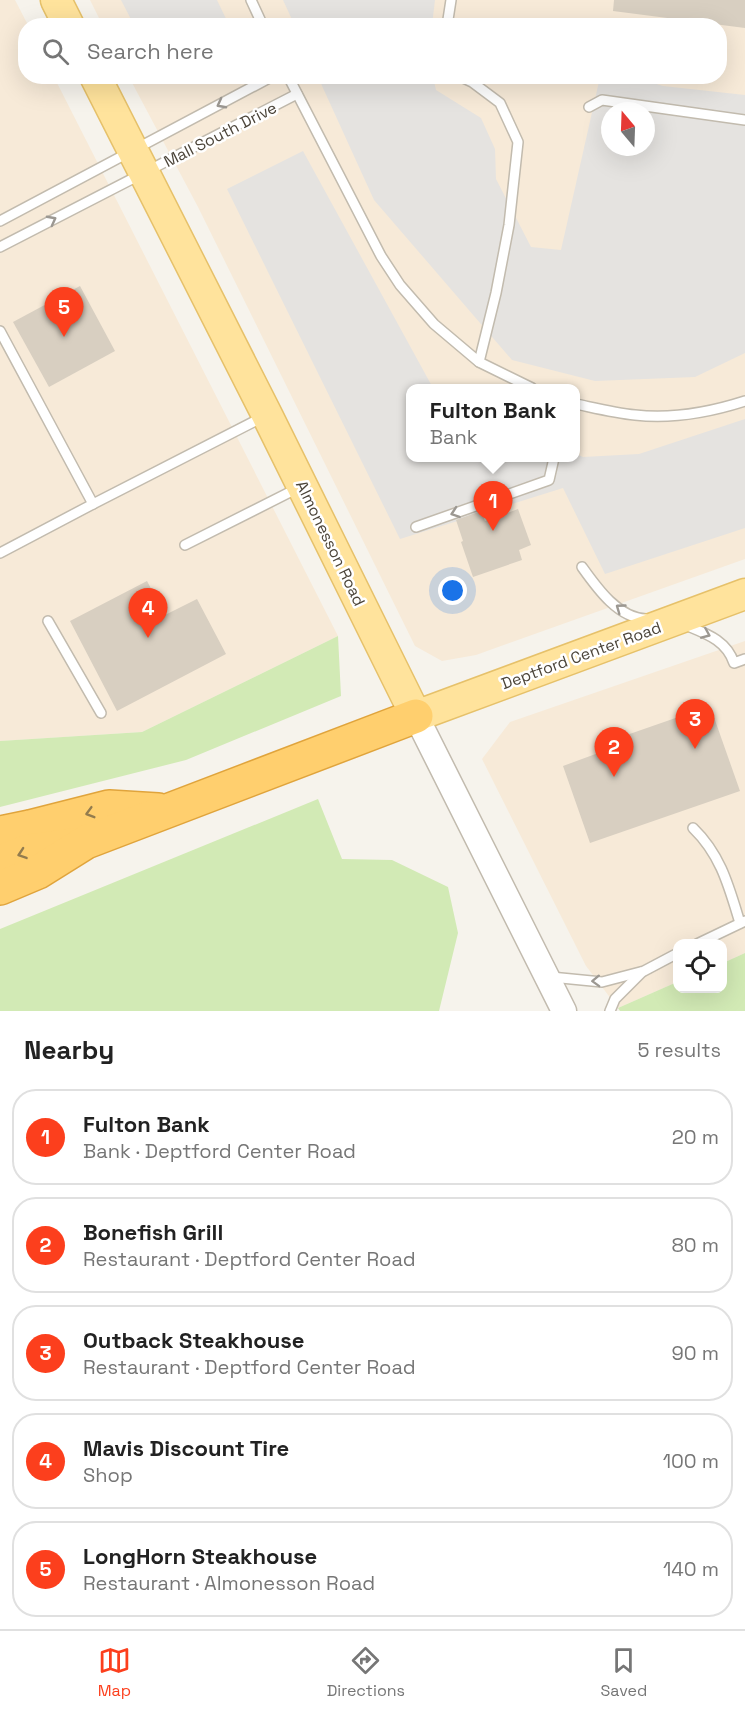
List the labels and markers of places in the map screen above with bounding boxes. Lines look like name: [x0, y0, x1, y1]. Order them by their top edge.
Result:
pin: 5: [44, 288, 84, 337]
pin: 1: [474, 482, 512, 531]
pin: 4: [128, 588, 168, 638]
pin: 3: [676, 700, 714, 749]
pin: 2: [594, 728, 634, 777]

